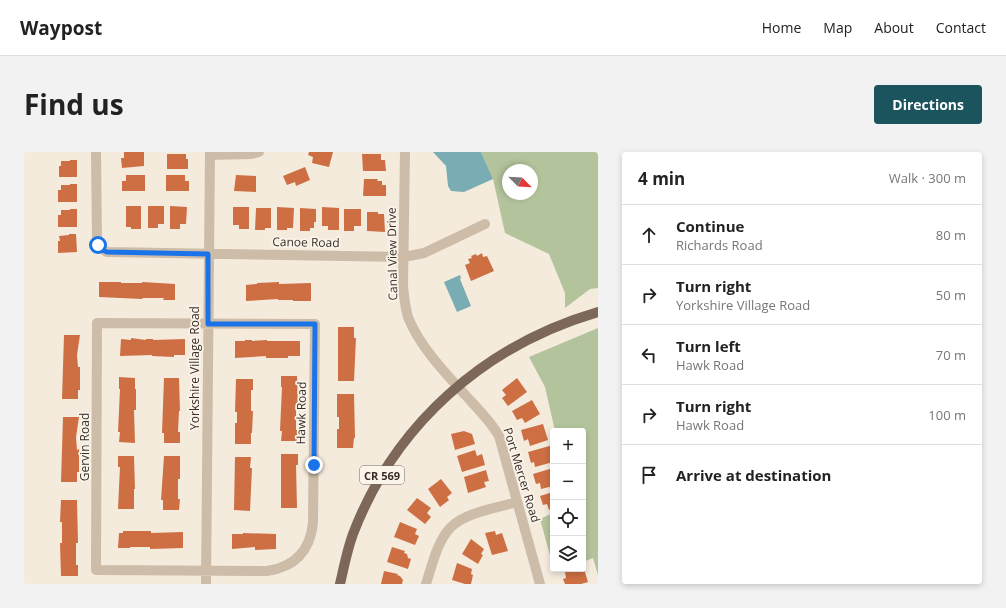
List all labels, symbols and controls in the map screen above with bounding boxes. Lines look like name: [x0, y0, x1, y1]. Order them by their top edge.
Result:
text: Waypost: [20, 15, 102, 41]
text: Home: [762, 18, 801, 37]
text: Map: [823, 18, 852, 37]
text: About: [874, 18, 914, 37]
text: Contact: [936, 18, 986, 37]
text: Find us: [24, 85, 124, 123]
button: Directions: [874, 85, 982, 124]
north arrow: [502, 164, 538, 200]
text: 4 min: [638, 167, 685, 190]
text: Walk · 300 m: [889, 169, 966, 187]
street label: Canal View Drive: [383, 207, 401, 301]
text: Continue: [676, 216, 744, 236]
icon: ahead: [638, 224, 660, 246]
text: 80 m: [936, 226, 966, 244]
street label: Canoe Road: [272, 233, 340, 251]
route start: [89, 236, 107, 254]
text: Richards Road: [676, 236, 763, 254]
text: Turn right: [676, 276, 751, 296]
icon: right: [638, 284, 660, 306]
text: 50 m: [936, 286, 966, 304]
text: Yorkshire Village Road: [676, 296, 810, 314]
street label: Yorkshire Village Road: [186, 306, 203, 430]
text: Turn left: [676, 336, 741, 356]
icon: left: [638, 344, 660, 366]
text: 70 m: [936, 346, 966, 364]
text: Hawk Road: [676, 356, 744, 374]
street label: Hawk Road: [292, 381, 310, 445]
text: Turn right: [676, 396, 751, 416]
icon: right: [638, 404, 660, 426]
text: 100 m: [928, 406, 966, 424]
street label: Gervin Road: [76, 413, 93, 481]
text: Hawk Road: [676, 416, 744, 434]
street label: Port Mercer Road: [499, 425, 545, 525]
map controls: [550, 428, 586, 572]
button: +: [550, 428, 586, 464]
route end: [305, 456, 323, 474]
button: −: [550, 464, 586, 500]
icon: arrive: [638, 464, 660, 486]
text: Arrive at destination: [676, 465, 831, 485]
road number: CR 569: [360, 466, 404, 484]
button: locate: [550, 500, 586, 536]
button: layers: [550, 536, 586, 572]

